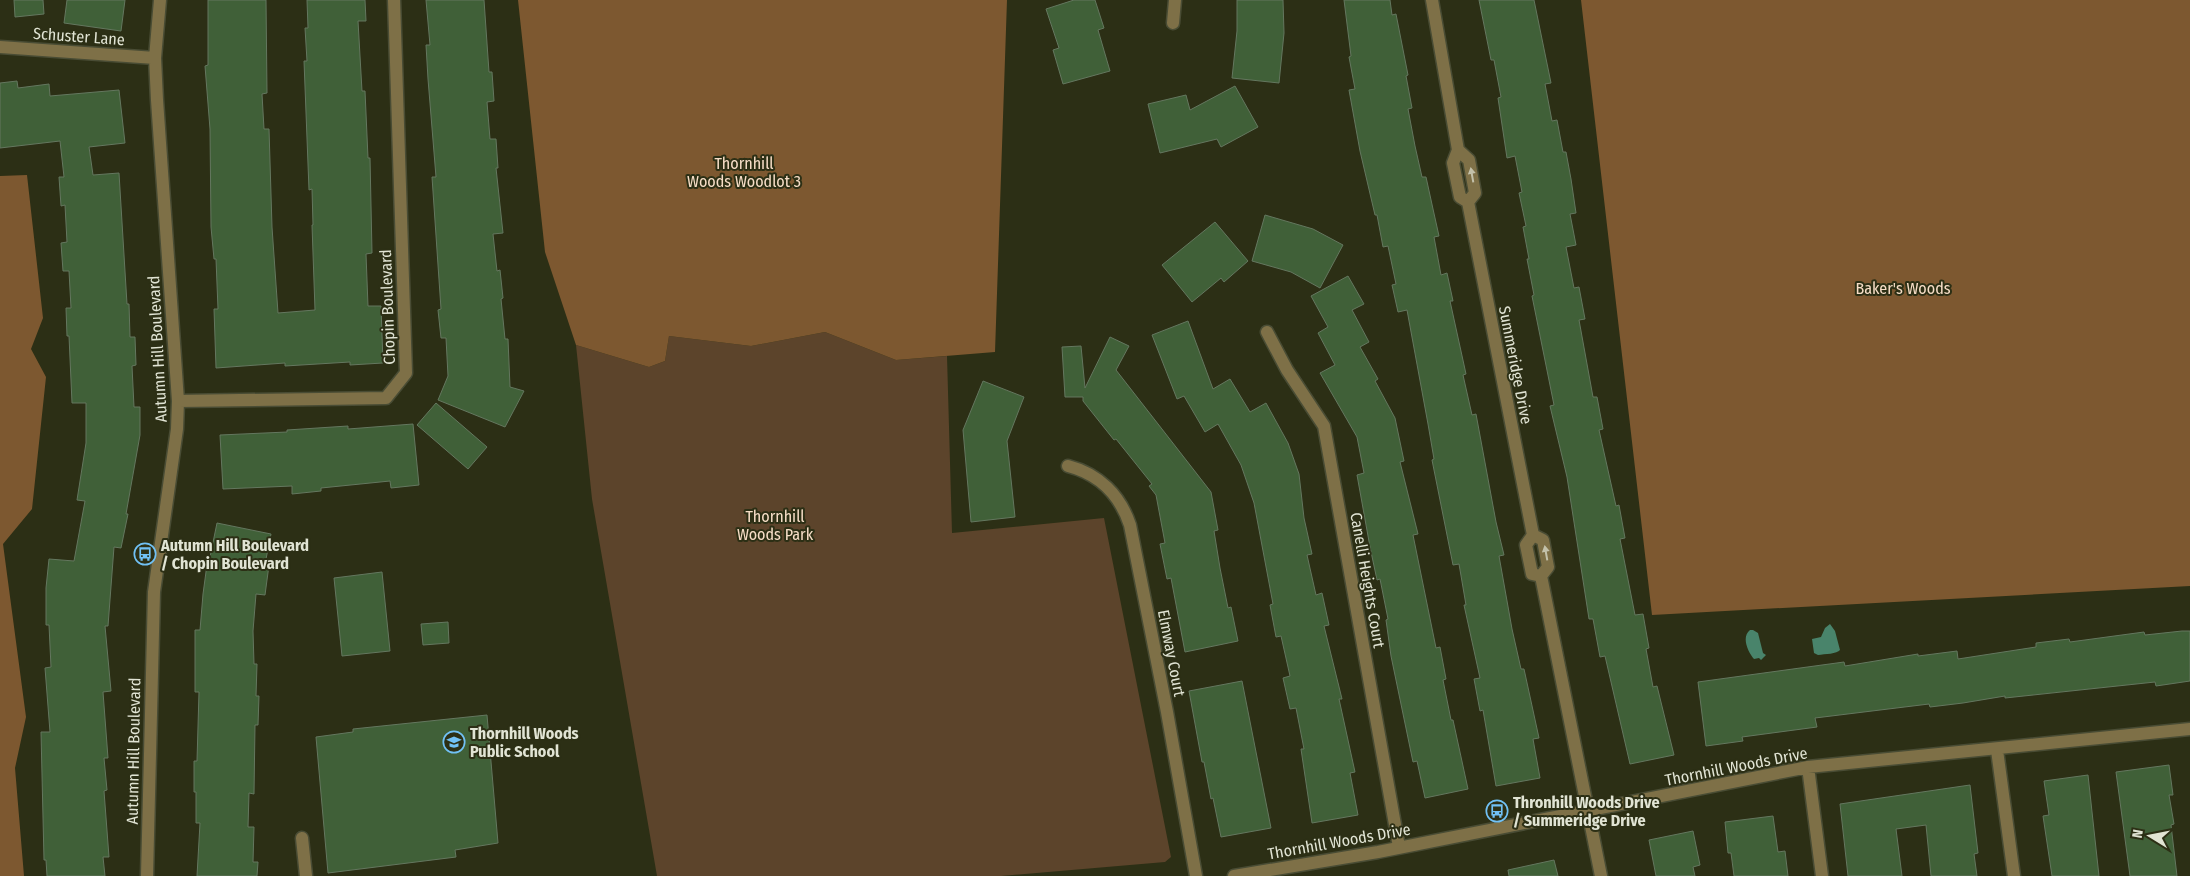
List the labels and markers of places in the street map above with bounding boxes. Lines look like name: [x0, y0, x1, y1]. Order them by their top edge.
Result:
place label: Autumn Hill Boulevard / Chopin Boulevard: [160, 536, 309, 573]
bus stop icon: Autumn Hill Boulevard / Chopin Boulevard: [133, 542, 157, 566]
place label: Thornhill Woods Public School: [470, 724, 579, 761]
school or university icon: Thornhill Woods Public School: [442, 730, 466, 754]
place label: Thronhill Woods Drive / Summeridge Drive: [1513, 793, 1660, 830]
bus stop icon: Thronhill Woods Drive / Summeridge Drive: [1485, 799, 1509, 823]

